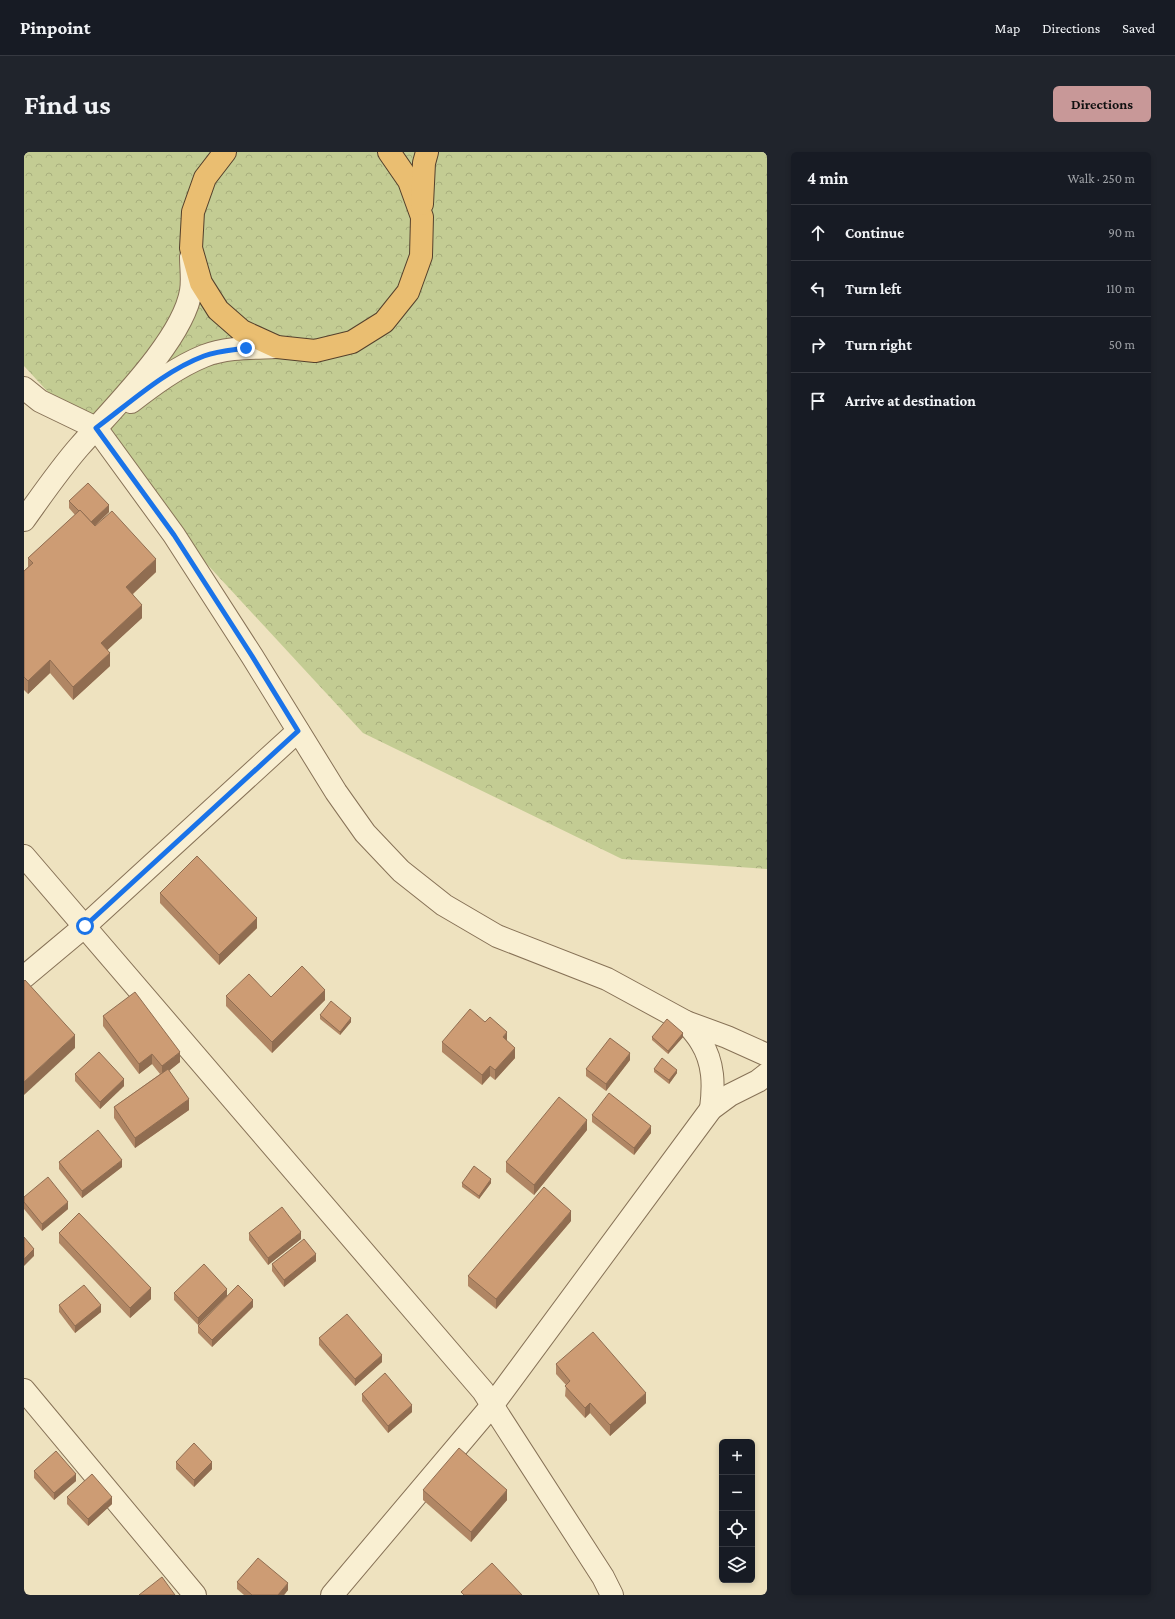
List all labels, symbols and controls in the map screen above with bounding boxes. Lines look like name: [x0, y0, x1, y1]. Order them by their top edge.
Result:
text: Pinpoint: [20, 17, 91, 38]
text: Map: [995, 20, 1020, 36]
text: Directions: [1042, 20, 1100, 36]
text: Saved: [1122, 20, 1155, 36]
button: Directions: [1053, 86, 1151, 122]
text: Find us: [24, 89, 111, 120]
text: 4 min: [807, 169, 849, 188]
text: Walk · 250 m: [1067, 171, 1135, 186]
icon: ahead: [807, 222, 829, 244]
text: Continue: [845, 225, 904, 241]
text: 90 m: [1108, 225, 1135, 240]
icon: left: [807, 278, 829, 300]
text: Turn left: [845, 281, 901, 297]
text: 110 m: [1106, 281, 1135, 296]
icon: right: [807, 334, 829, 356]
text: Turn right: [845, 337, 912, 353]
text: 50 m: [1109, 337, 1135, 352]
route end: [237, 339, 255, 357]
icon: arrive: [807, 390, 829, 412]
text: Arrive at destination: [845, 393, 976, 409]
route start: [76, 917, 94, 935]
map controls: [719, 1439, 755, 1583]
button: +: [719, 1439, 755, 1475]
button: −: [719, 1475, 755, 1511]
button: locate: [719, 1511, 755, 1547]
button: layers: [719, 1547, 755, 1583]

